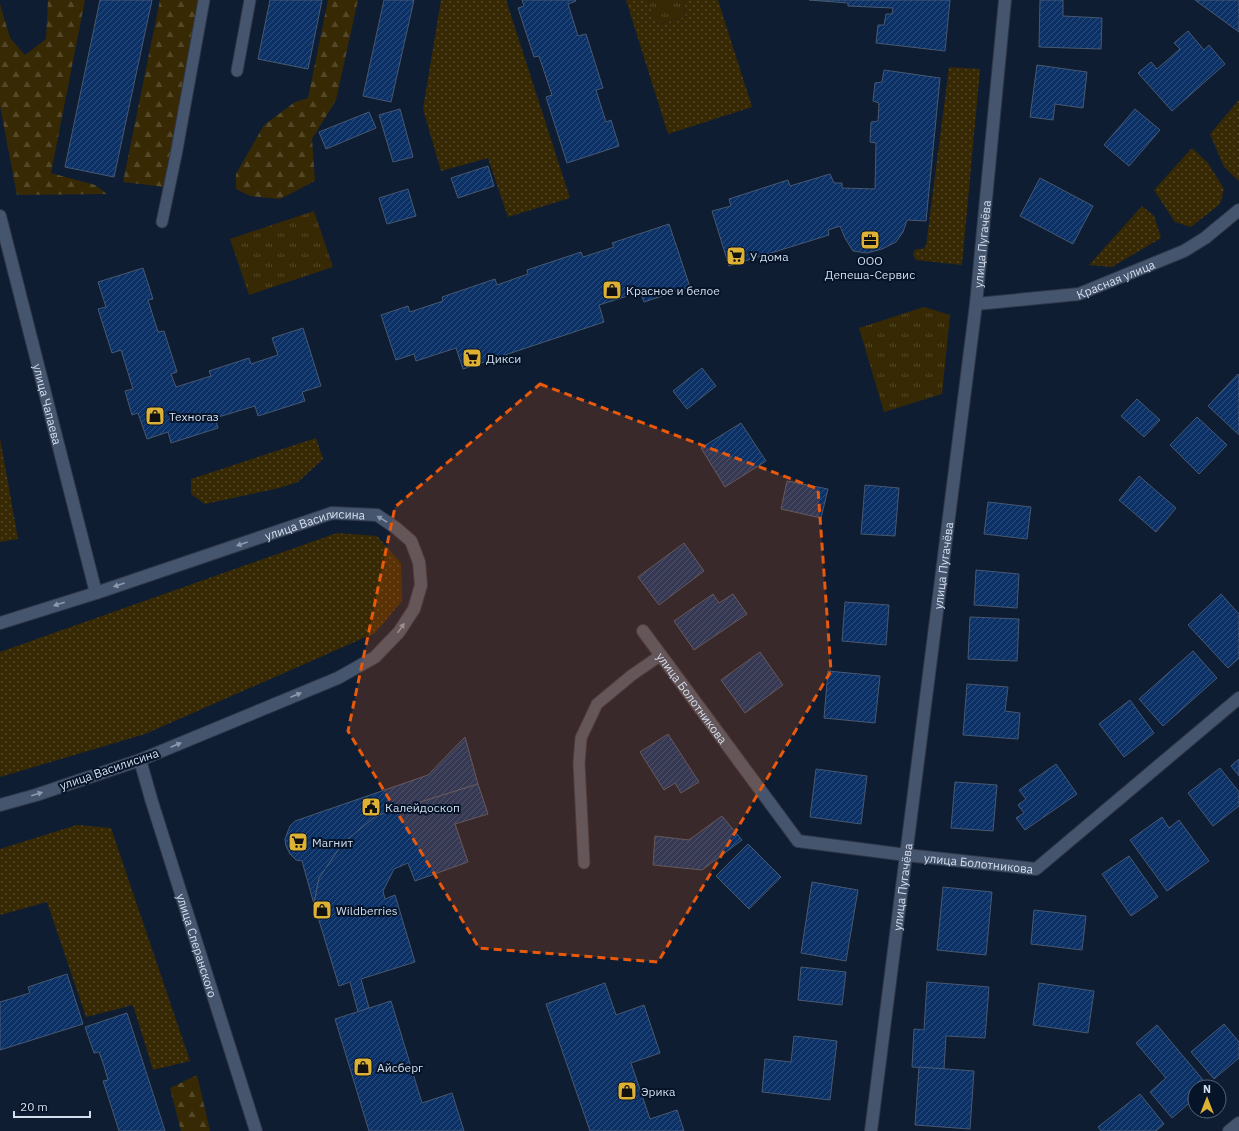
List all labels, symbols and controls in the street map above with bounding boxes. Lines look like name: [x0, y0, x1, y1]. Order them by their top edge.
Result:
street label: улица Пугачёва: [970, 199, 993, 288]
office icon: ООО Депеша-Сервис: [859, 229, 881, 251]
supermarket icon: У дома: [725, 245, 747, 267]
place label: У дома: [750, 249, 789, 264]
place label: ООО Депеша-Сервис: [825, 253, 915, 282]
street label: Красная улица: [1074, 256, 1158, 302]
shop icon: Красное и белое: [601, 279, 623, 301]
place label: Красное и белое: [626, 283, 720, 298]
supermarket icon: Дикси: [461, 347, 483, 369]
place label: Дикси: [486, 351, 521, 366]
street label: улица Чапаева: [30, 362, 66, 447]
shop icon: Техногаз: [144, 405, 166, 427]
place label: Техногаз: [169, 409, 219, 424]
street label: улица Василисина: [263, 505, 366, 543]
one-way arrow: [376, 515, 388, 522]
street label: улица Пугачёва: [930, 520, 956, 610]
one-way arrow: [235, 541, 247, 547]
one-way arrow: [112, 583, 124, 589]
one-way arrow: [53, 601, 65, 607]
one-way arrow: [397, 622, 405, 633]
street label: улица Болотникова: [654, 649, 731, 747]
one-way arrow: [291, 692, 303, 698]
one-way arrow: [171, 742, 182, 748]
street label: улица Василисина: [57, 745, 161, 793]
one-way arrow: [32, 791, 44, 797]
public building icon: Калейдоскоп: [360, 796, 382, 818]
place label: Калейдоскоп: [385, 800, 460, 815]
supermarket icon: Магнит: [287, 831, 309, 853]
place label: Магнит: [312, 835, 353, 850]
street label: улица Пугачёва: [889, 842, 915, 931]
street label: улица Болотникова: [923, 849, 1035, 876]
street label: улица Сперанского: [174, 891, 221, 1000]
shop icon: Wildberries: [311, 899, 333, 921]
place label: Wildberries: [336, 903, 398, 918]
shop icon: Айсберг: [352, 1056, 374, 1078]
place label: Айсберг: [377, 1060, 423, 1075]
north arrow: [1187, 1079, 1227, 1119]
shop icon: Эрика: [616, 1080, 638, 1102]
text: N: [1203, 1082, 1211, 1096]
place label: Эрика: [641, 1084, 676, 1099]
scale bar: [14, 1093, 90, 1119]
text: 20 m: [20, 1099, 48, 1114]

